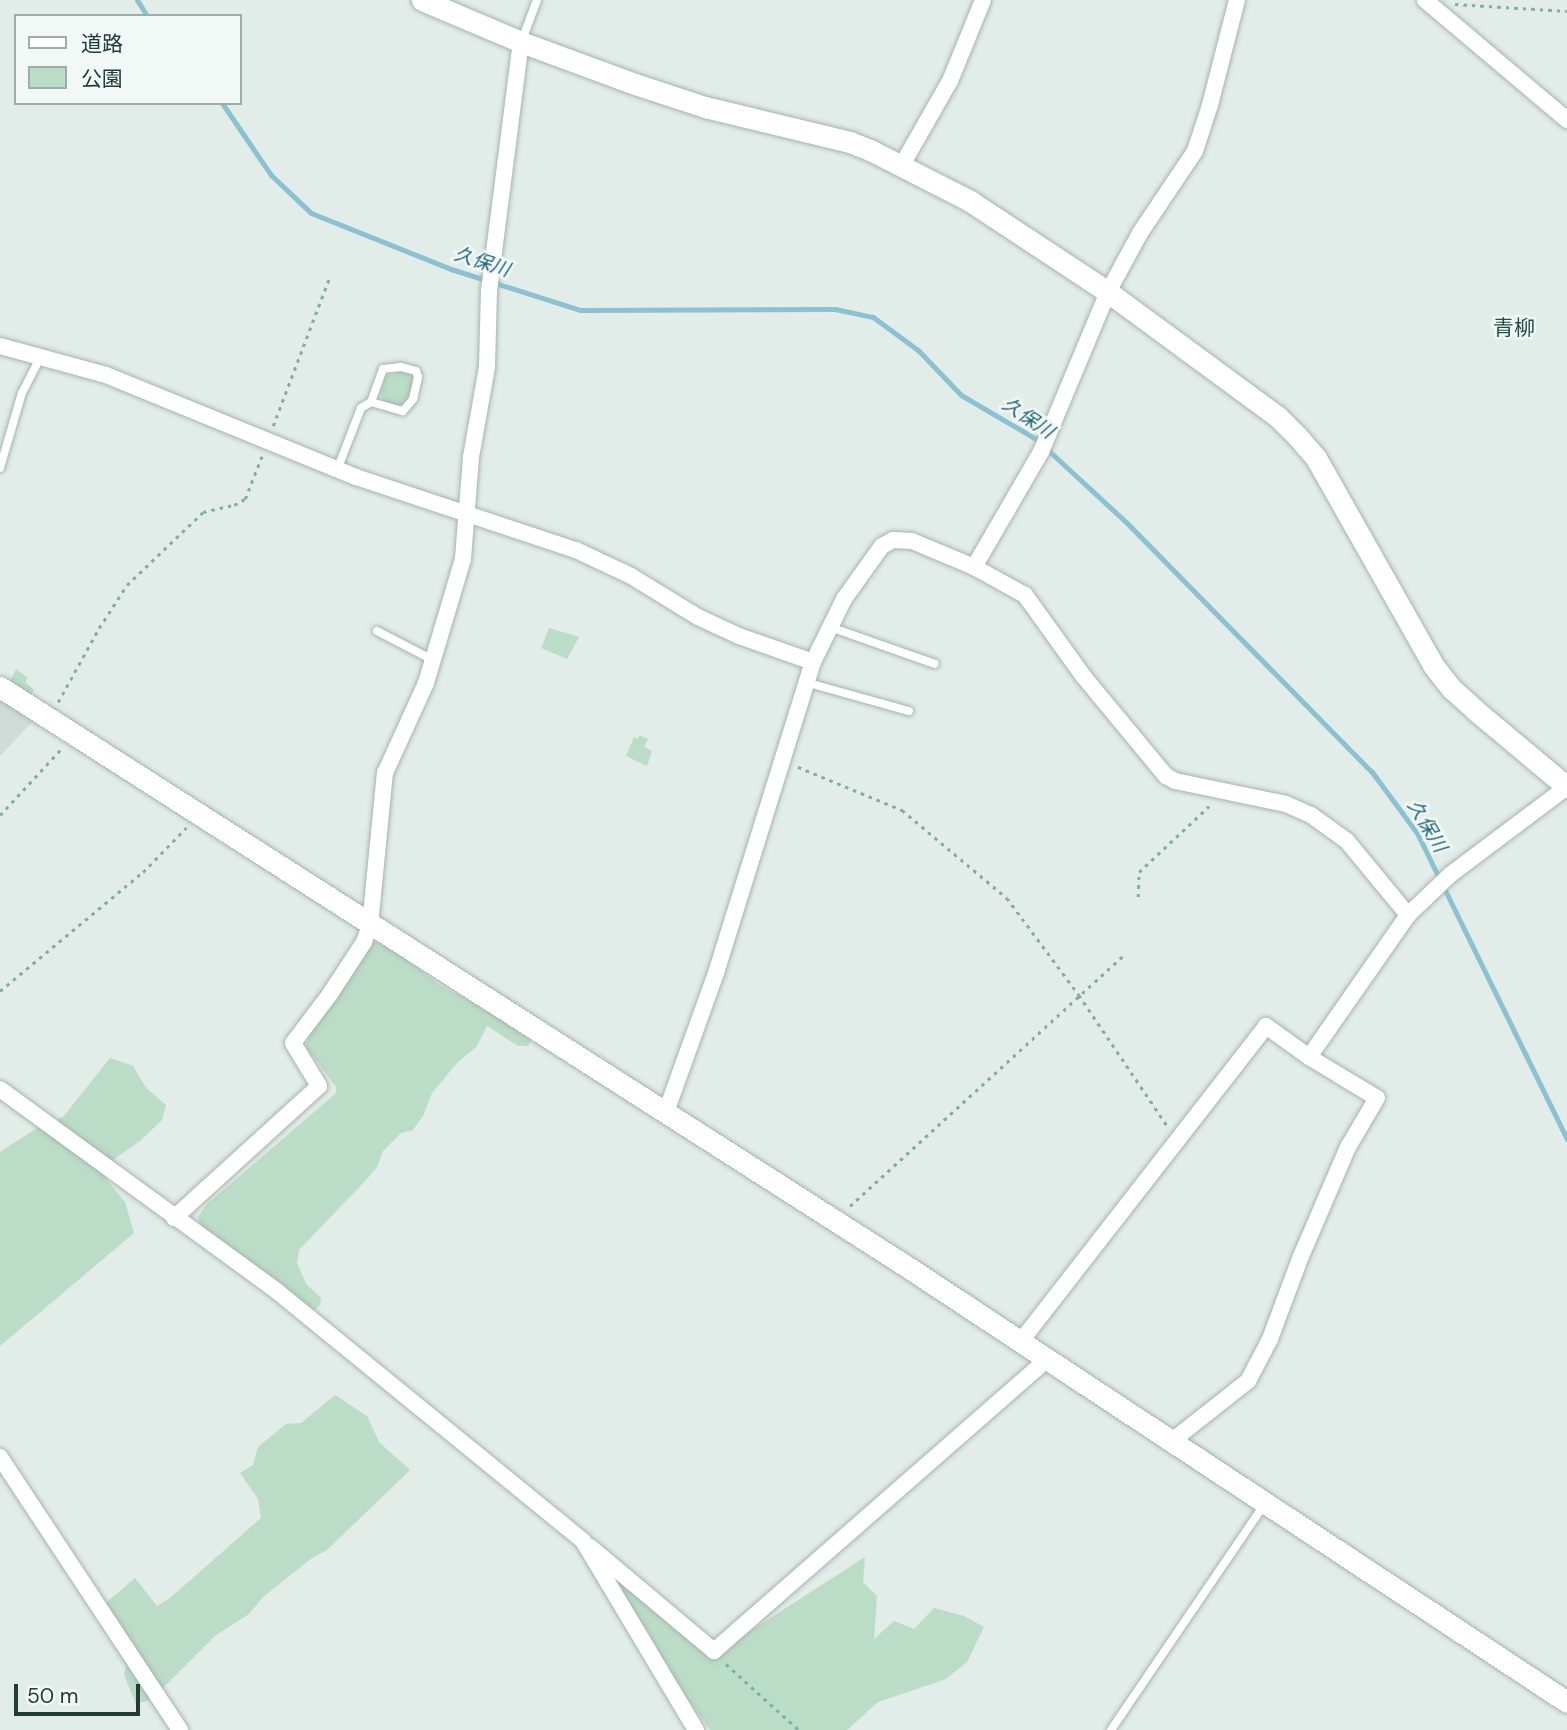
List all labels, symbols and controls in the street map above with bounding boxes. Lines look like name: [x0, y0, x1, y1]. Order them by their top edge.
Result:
legend: [14, 14, 242, 105]
text: 道路: [81, 30, 123, 58]
text: 公園: [81, 65, 123, 93]
water label: 久保川: [451, 242, 513, 282]
district label: 青柳: [1493, 315, 1535, 341]
water label: 久保川: [998, 393, 1058, 443]
water label: 久保川: [1403, 796, 1451, 856]
scale bar: [18, 1670, 144, 1714]
text: 50 m: [27, 1682, 78, 1710]

